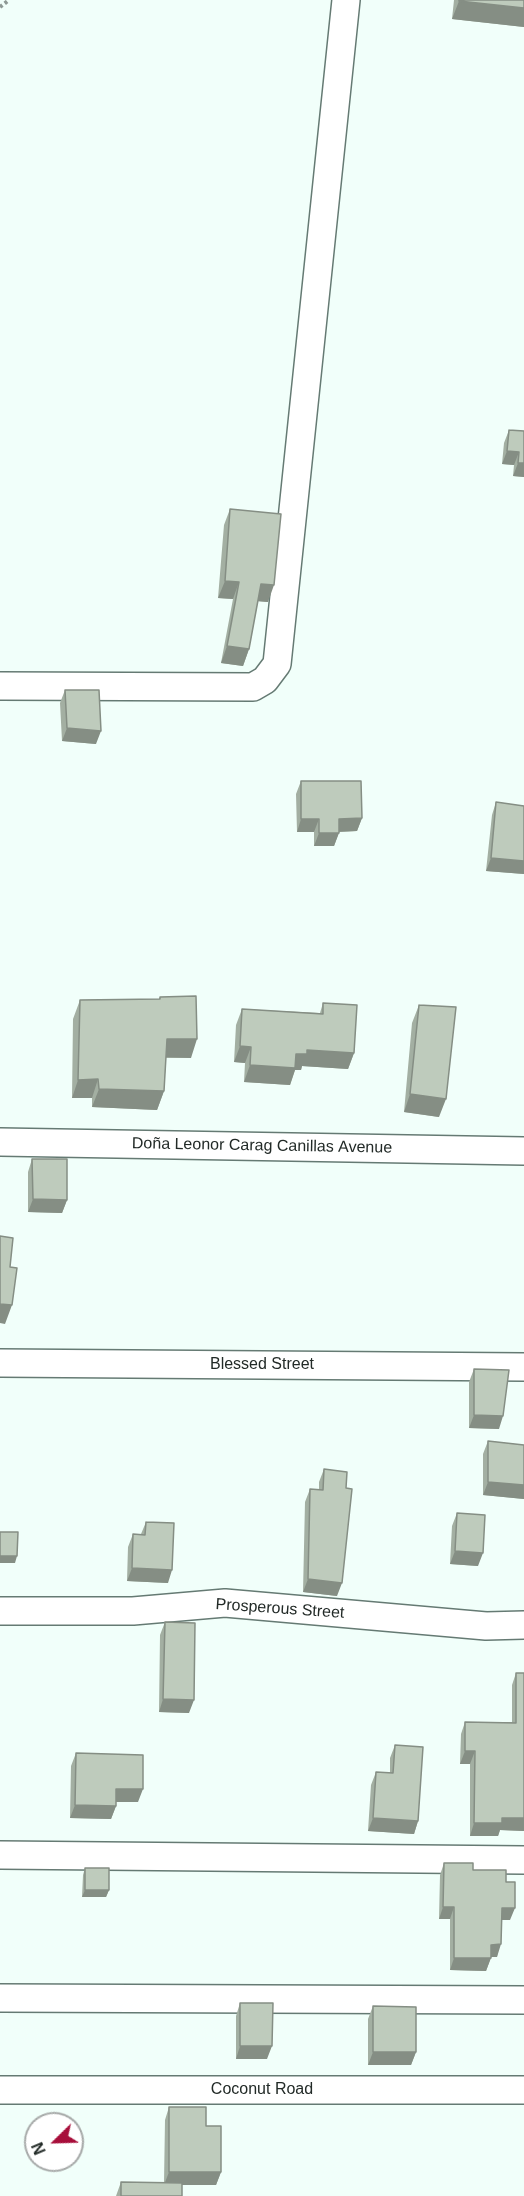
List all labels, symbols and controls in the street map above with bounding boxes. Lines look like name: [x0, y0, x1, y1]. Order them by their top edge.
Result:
street label: Doña Leonor Carag Canillas Avenue: [132, 1134, 392, 1158]
street label: Blessed Street: [210, 1355, 314, 1375]
street label: Prosperous Street: [215, 1595, 345, 1623]
street label: Coconut Road: [211, 2080, 313, 2100]
north arrow: [24, 2112, 84, 2172]
text: N: [29, 2140, 49, 2157]

